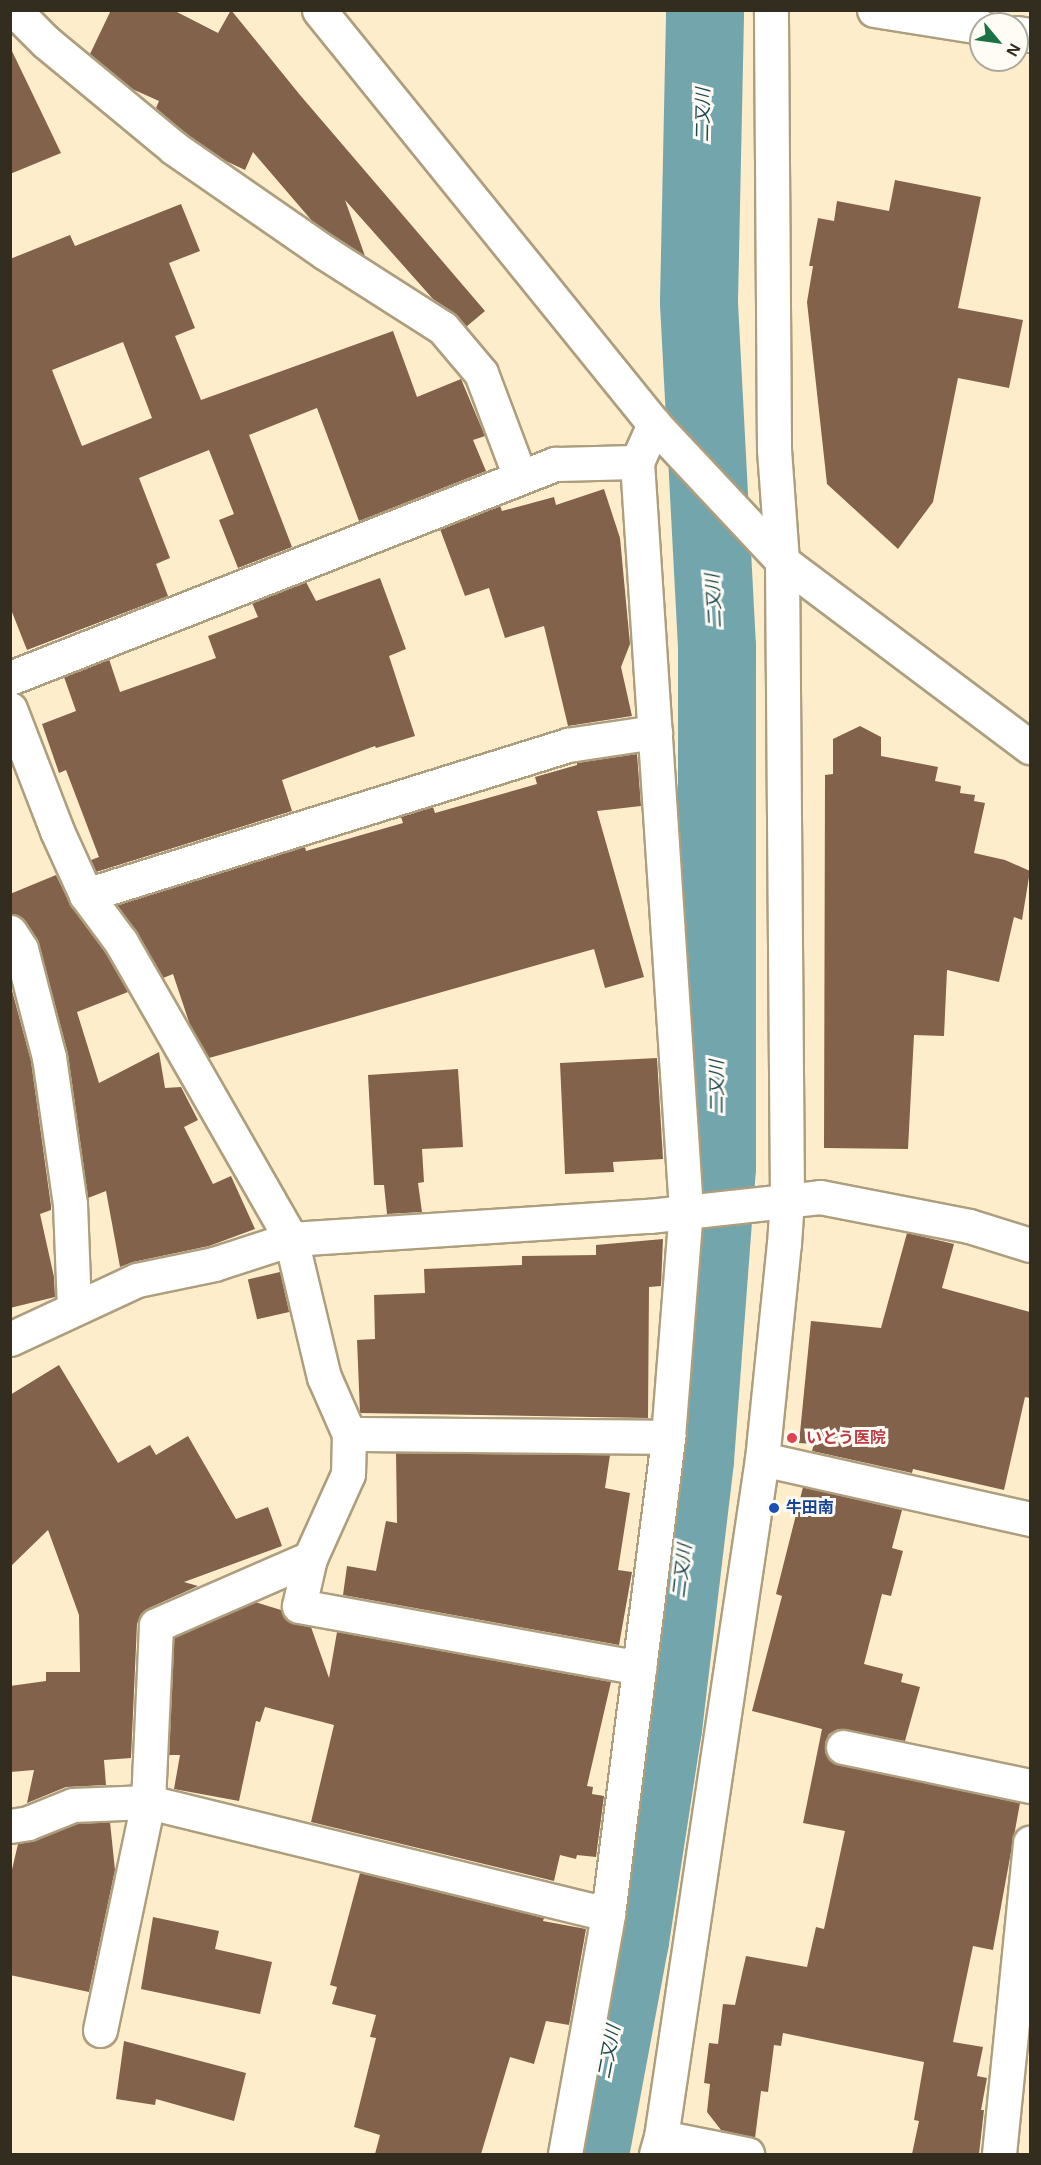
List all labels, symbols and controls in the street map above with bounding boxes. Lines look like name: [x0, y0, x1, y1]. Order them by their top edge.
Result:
north arrow: [969, 12, 1029, 72]
text: N: [1003, 41, 1024, 59]
water label: 二又川: [692, 88, 714, 142]
water label: 二又川: [702, 573, 726, 629]
water label: 二又川: [706, 1060, 728, 1114]
place label: いとう医院: [806, 1428, 886, 1448]
marker: いとう医院: [783, 1429, 801, 1447]
place label: 牛田南: [786, 1498, 834, 1518]
marker: 牛田南: [767, 1501, 781, 1515]
water label: 二又川: [668, 1543, 696, 1599]
water label: 二又川: [593, 2023, 625, 2081]

